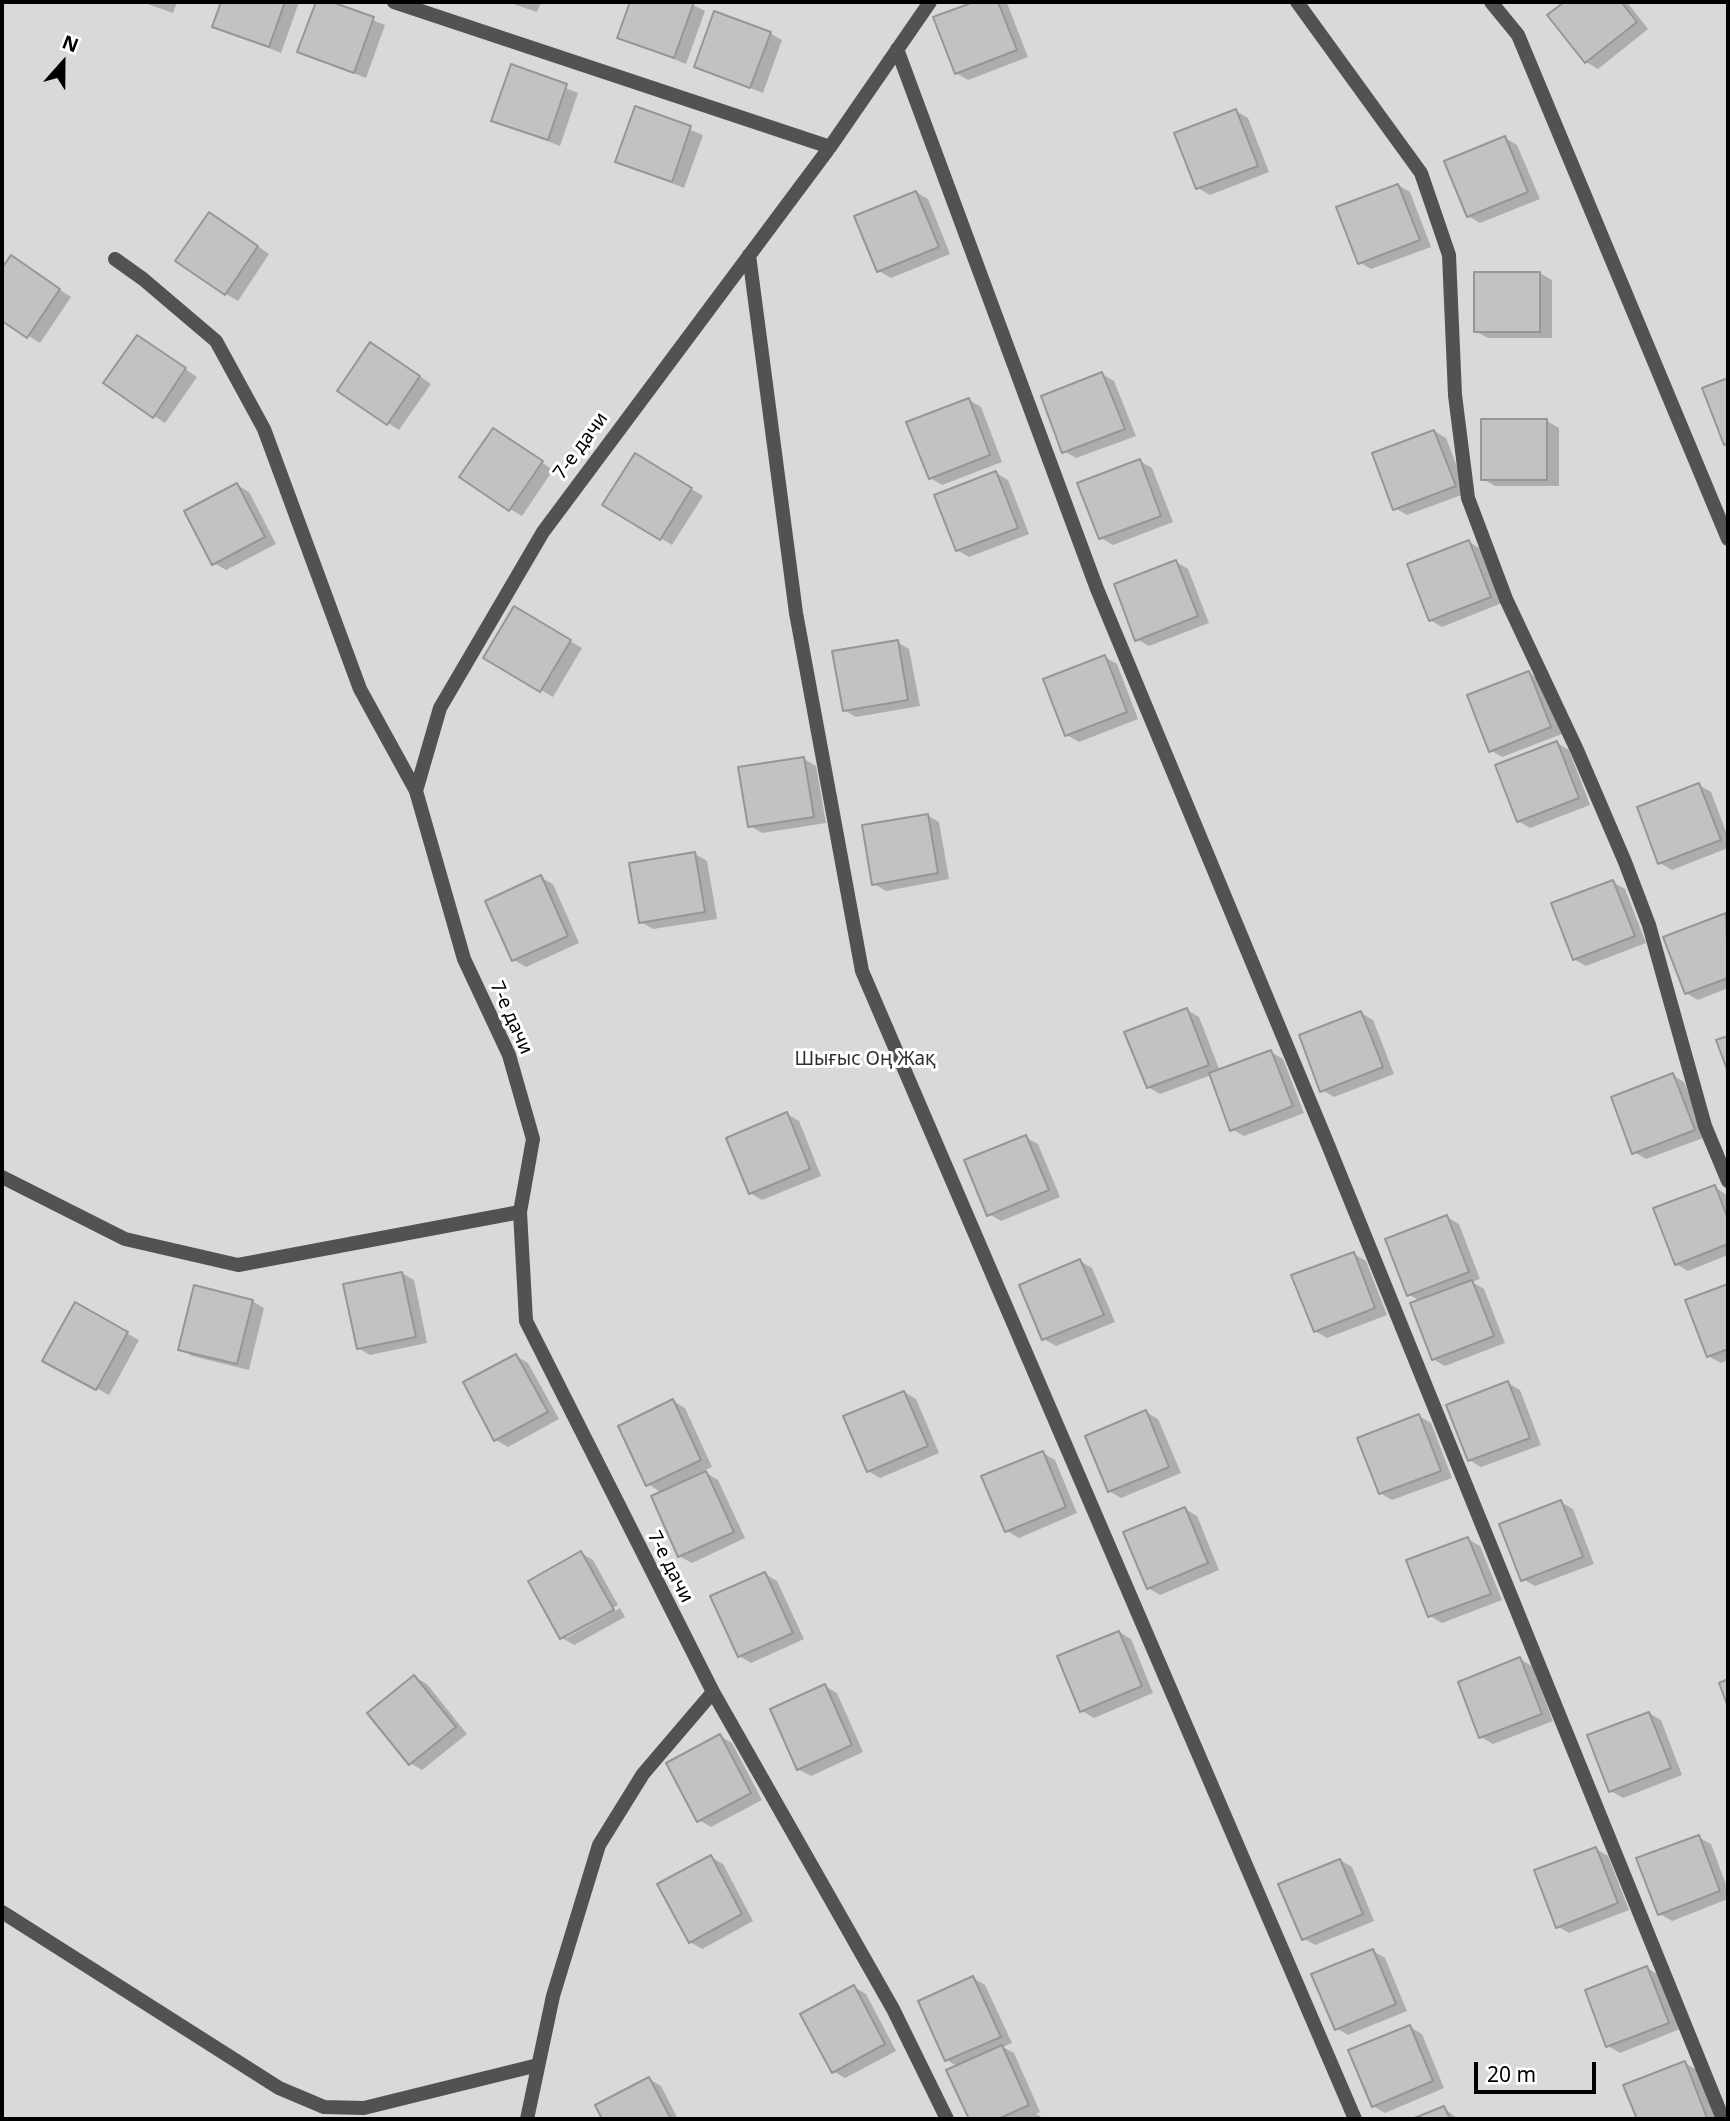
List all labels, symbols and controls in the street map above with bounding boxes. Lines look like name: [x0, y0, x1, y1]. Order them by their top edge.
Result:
north arrow: [28, 28, 98, 98]
text: N: [59, 28, 82, 58]
street label: 7-е дачи: [549, 408, 613, 484]
street label: 7-е дачи: [485, 978, 537, 1058]
park label: Шығыс Оң Жақ: [794, 1049, 936, 1071]
street label: 7-е дачи: [642, 1527, 698, 1607]
scale bar: [1478, 2048, 1600, 2092]
text: 20 m: [1487, 2060, 1536, 2088]

